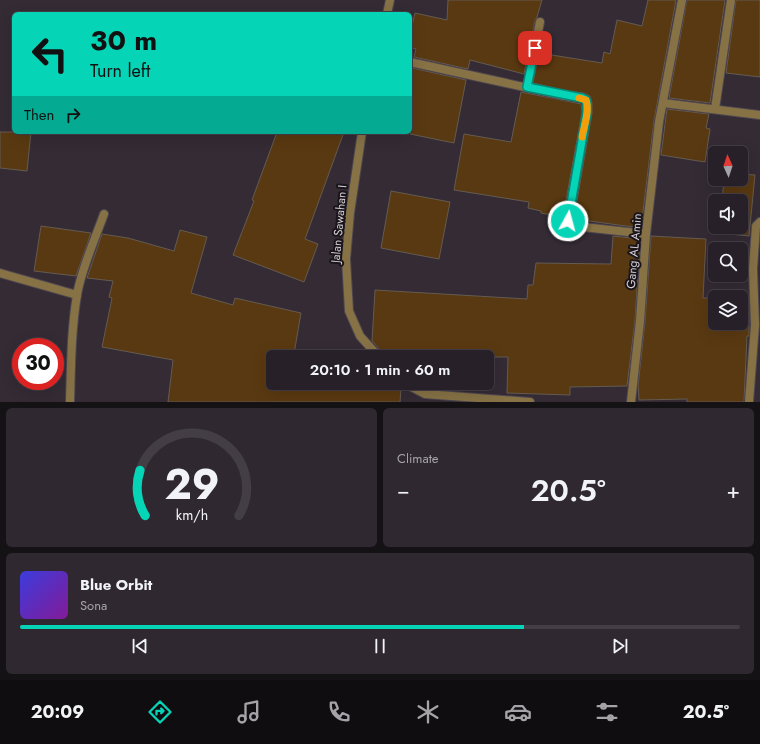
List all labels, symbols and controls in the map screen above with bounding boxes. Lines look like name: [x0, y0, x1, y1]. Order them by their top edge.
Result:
text: 30 m: [90, 20, 157, 61]
icon: left: [24, 28, 76, 80]
pin: [518, 31, 552, 65]
icon: arrive: [524, 37, 546, 59]
text: Turn left: [90, 58, 150, 84]
text: Then: [24, 104, 54, 126]
icon: right: [62, 104, 84, 126]
north arrow: [708, 146, 748, 186]
map controls: [708, 146, 748, 330]
street label: Jalan Sawahan I: [326, 184, 351, 266]
button: sound: [708, 194, 748, 234]
position arrow: [547, 200, 589, 242]
street label: Gang AL Amin: [622, 213, 646, 289]
button: search: [708, 242, 748, 282]
button: layers: [708, 290, 748, 330]
speed limit sign: 30: [12, 338, 64, 390]
text: 20:10 · 1 min · 60 m: [310, 359, 450, 381]
text: Climate: [397, 449, 438, 468]
text: 29: [164, 453, 219, 514]
text: 20.5°: [531, 469, 606, 512]
text: −: [397, 474, 410, 506]
text: +: [726, 474, 740, 506]
text: km/h: [175, 504, 208, 524]
text: Blue Orbit: [80, 574, 152, 596]
text: Sona: [80, 596, 107, 615]
icon: previous: [129, 635, 151, 657]
icon: pause: [369, 635, 391, 657]
icon: next: [609, 635, 631, 657]
icon: directions: [146, 698, 174, 726]
icon: music: [235, 698, 263, 726]
icon: phone: [325, 698, 353, 726]
icon: climate: [414, 698, 442, 726]
icon: car: [504, 698, 532, 726]
icon: filters: [593, 698, 621, 726]
text: 20:09: [31, 699, 84, 725]
text: 20.5°: [683, 699, 729, 725]

